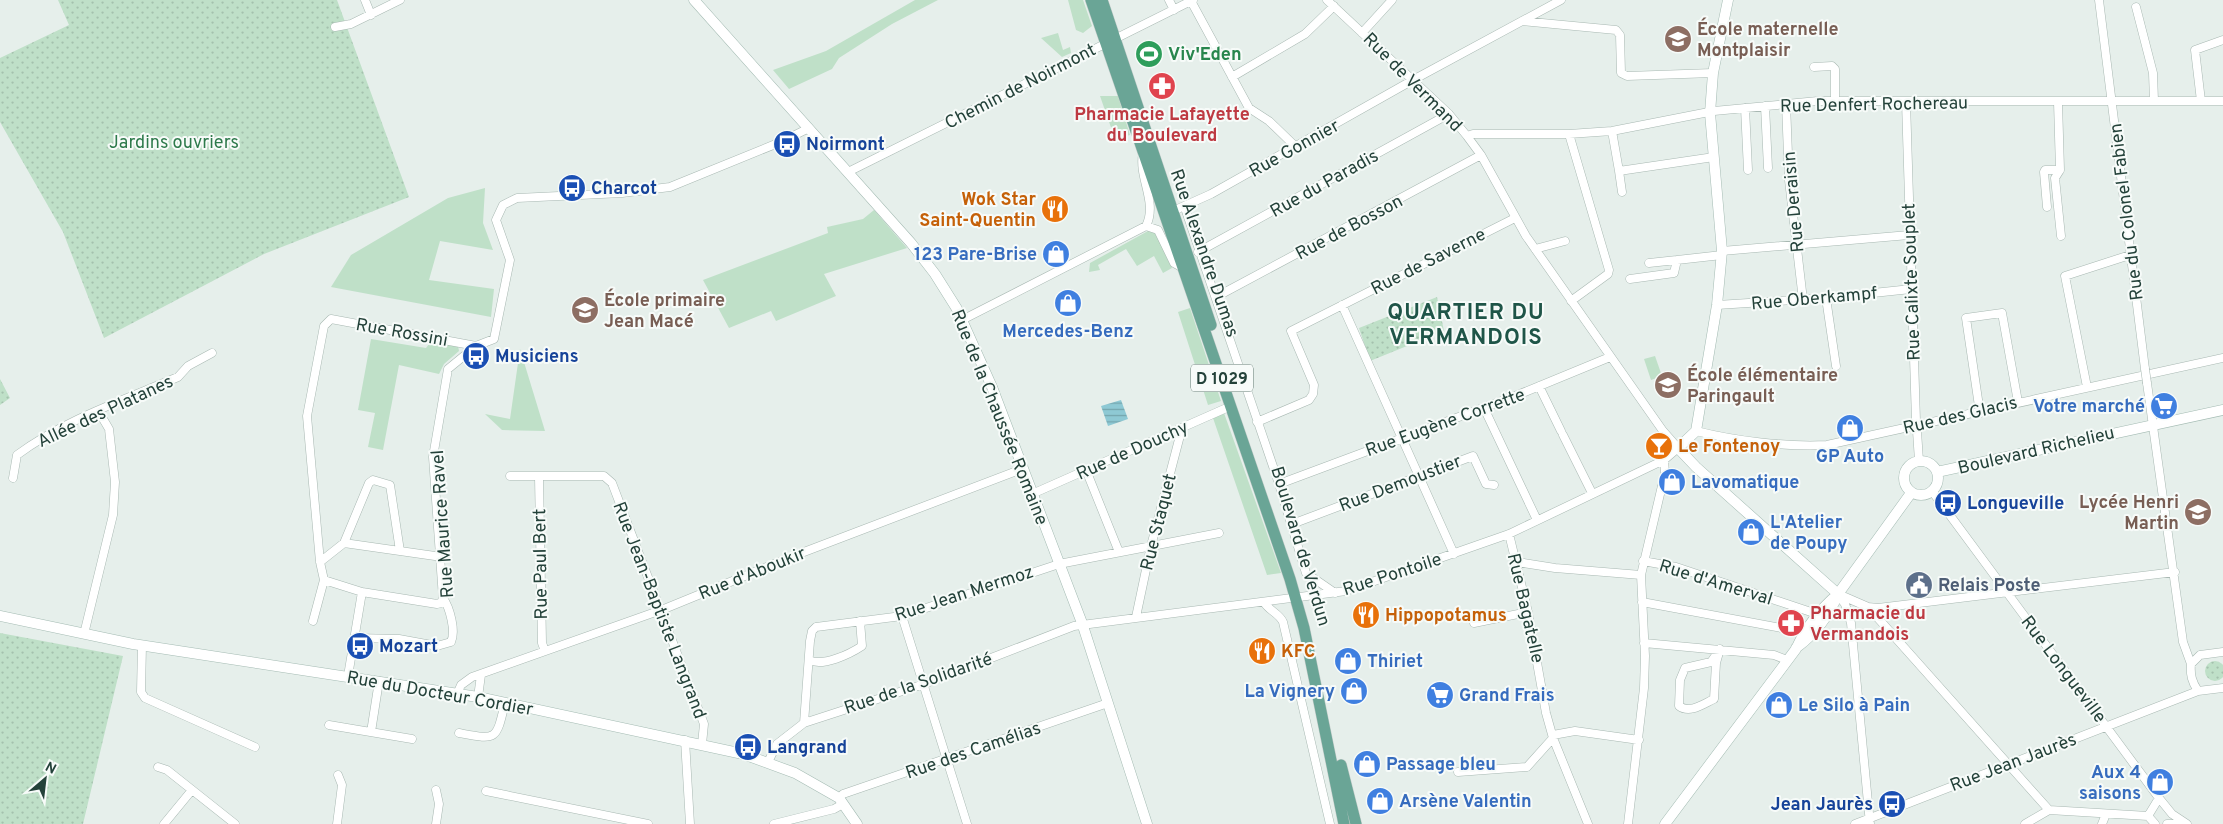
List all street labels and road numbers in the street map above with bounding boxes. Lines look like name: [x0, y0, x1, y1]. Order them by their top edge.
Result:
street label: Rue de Vermand: [1357, 28, 1467, 138]
street label: Chemin de Noirmont: [941, 39, 1100, 135]
street label: Rue Denfert Rochereau: [1780, 92, 1968, 119]
street label: Rue Gonnier: [1245, 115, 1344, 184]
street label: Rue du Colonel Fabien: [2105, 122, 2150, 302]
street label: Rue du Paradis: [1267, 145, 1383, 224]
street label: Rue Deraisin: [1779, 150, 1810, 253]
street label: Rue Alexandre Dumas: [1164, 166, 1243, 341]
street label: Rue de Bosson: [1292, 190, 1407, 266]
street label: Rue Calixte Souplet: [1898, 203, 1927, 361]
street label: Rue de Saverne: [1367, 224, 1490, 301]
street label: Rue Oberkampf: [1750, 283, 1878, 316]
street label: Rue de la Chaussée Romaine: [945, 306, 1053, 529]
street label: Rue Rossini: [354, 314, 450, 353]
road number: D 1029: [1191, 364, 1253, 392]
street label: Allée des Platanes: [34, 371, 177, 454]
street label: Rue Eugène Corrette: [1363, 384, 1529, 463]
street label: Rue des Glacis: [1901, 392, 2020, 441]
street label: Rue de Douchy: [1073, 416, 1192, 486]
street label: Boulevard Richelieu: [1956, 422, 2117, 481]
street label: Rue Maurice Ravel: [427, 449, 460, 599]
street label: Rue Demoustier: [1336, 450, 1465, 518]
street label: Boulevard de Verdun: [1264, 464, 1335, 629]
street label: Rue Staquet: [1136, 471, 1183, 573]
street label: Rue Jean-Baptiste Langrand: [607, 499, 711, 722]
street label: Rue Paul Bert: [529, 508, 554, 620]
street label: Rue d'Aboukir: [696, 542, 810, 606]
street label: Rue Pontoile: [1340, 549, 1445, 602]
street label: Rue Bagatelle: [1501, 551, 1548, 666]
street label: Rue d'Amerval: [1656, 555, 1775, 612]
street label: Rue Jean Mermoz: [892, 561, 1037, 628]
street label: Rue Longueville: [2015, 612, 2111, 728]
street label: Rue de la Solidarité: [841, 648, 996, 721]
street label: Rue du Docteur Cordier: [345, 667, 535, 722]
street label: Rue des Camélias: [903, 717, 1044, 785]
street label: Rue Jean Jaurès: [1947, 729, 2080, 798]

